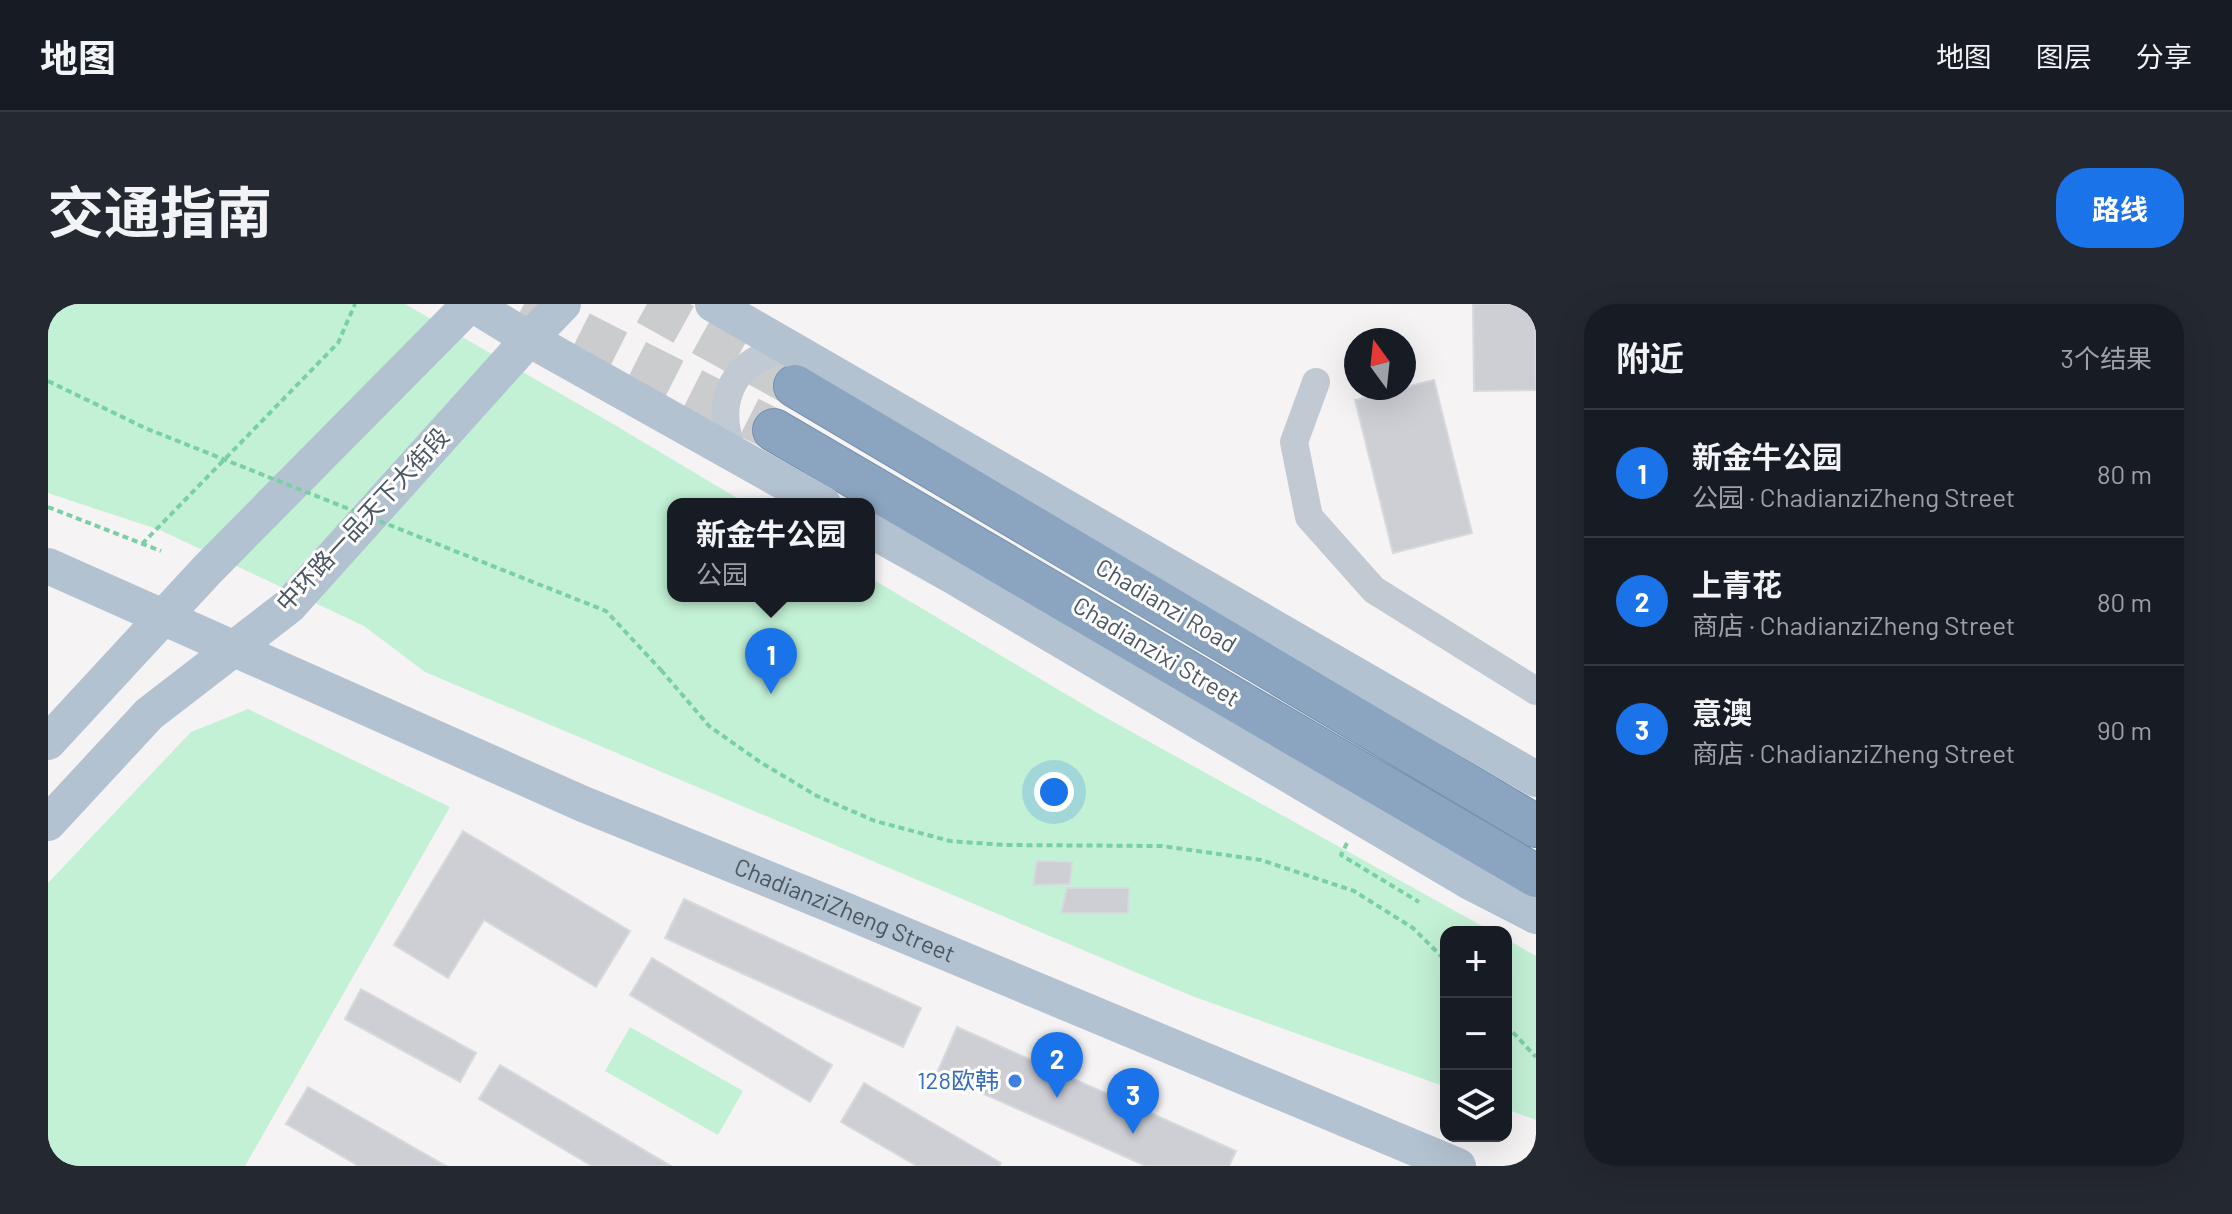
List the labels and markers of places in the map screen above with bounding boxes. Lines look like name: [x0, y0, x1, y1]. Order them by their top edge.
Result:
pin: 1: [745, 628, 797, 694]
pin: 2: [1031, 1032, 1083, 1098]
place label: 128欧韩: [917, 1065, 999, 1094]
pin: 3: [1107, 1068, 1159, 1134]
marker: 128欧韩: [1006, 1072, 1024, 1090]

